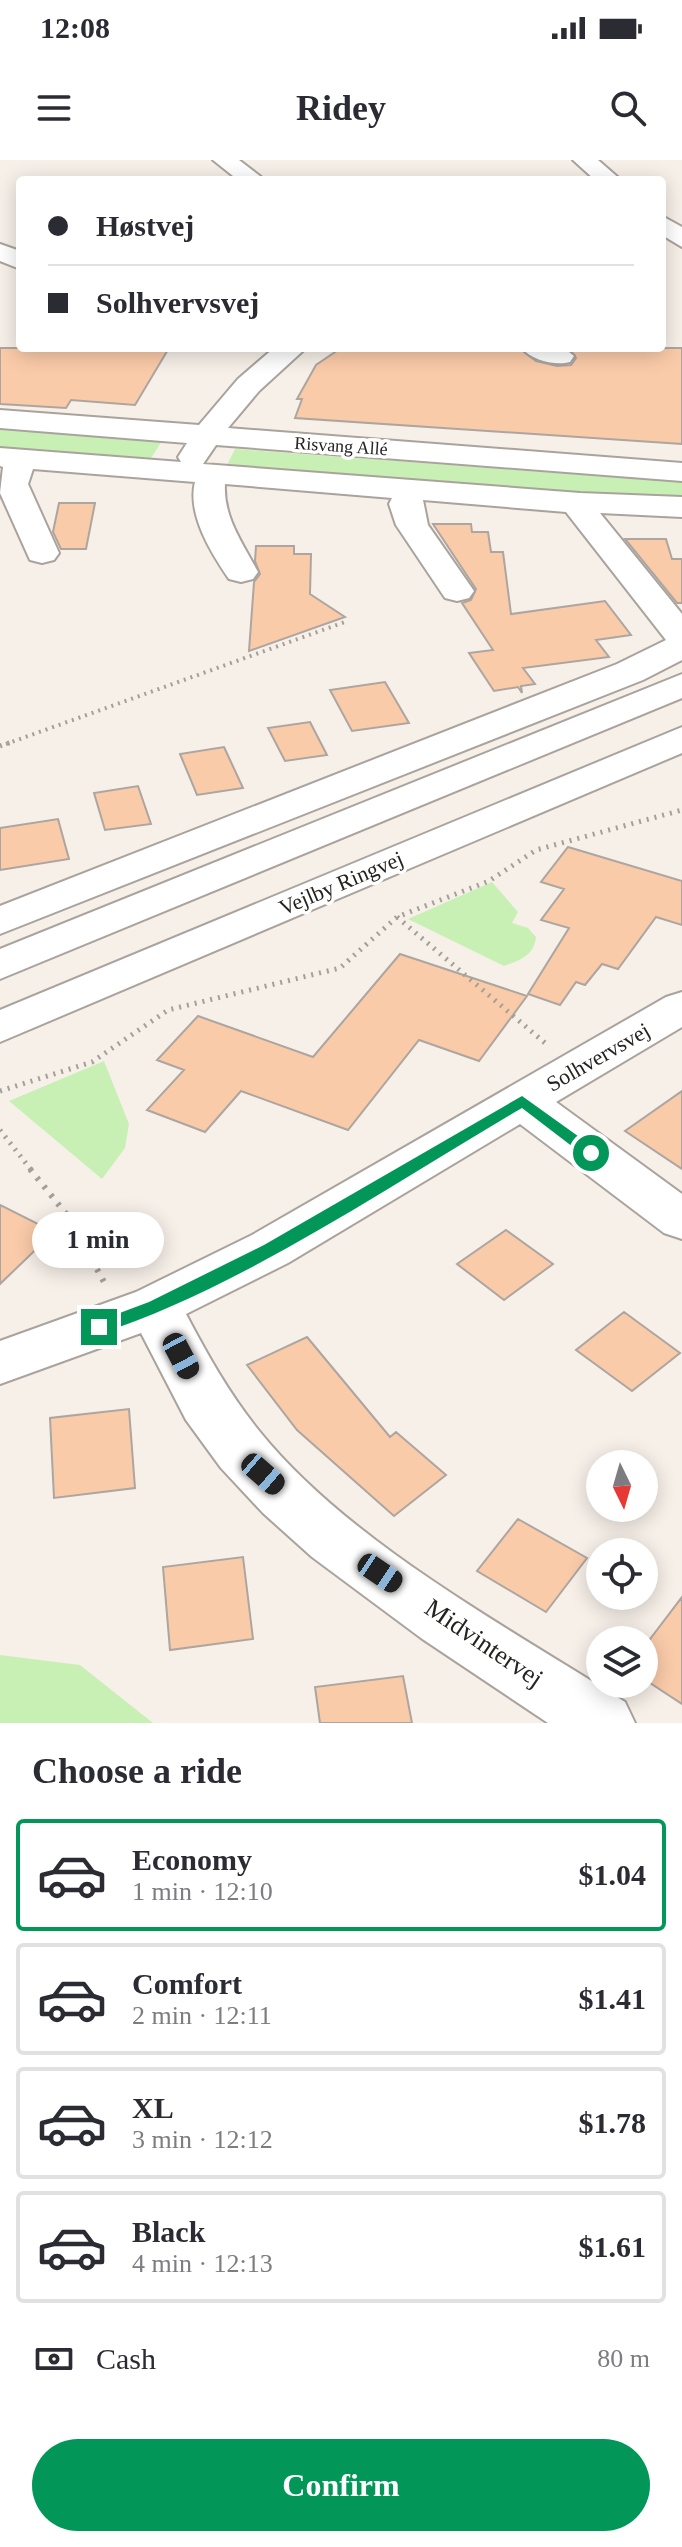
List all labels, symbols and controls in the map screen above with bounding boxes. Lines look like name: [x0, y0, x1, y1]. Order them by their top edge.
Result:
text: 12:08: [40, 11, 110, 44]
icon: menu: [32, 86, 76, 130]
icon: search: [606, 86, 650, 130]
text: Ridey: [296, 88, 386, 128]
text: Høstvej: [96, 209, 194, 242]
text: Solhvervsvej: [96, 286, 259, 319]
street label: Risvang Allé: [294, 433, 388, 459]
street label: Vejlby Ringvej: [275, 846, 407, 920]
street label: Solhvervsvej: [542, 1017, 654, 1097]
route start: [573, 1135, 609, 1171]
callout: 1 min: [33, 1211, 165, 1267]
text: 1 min: [67, 1225, 129, 1254]
route end: [81, 1309, 117, 1345]
car: [159, 1329, 203, 1383]
car: [237, 1449, 289, 1499]
north arrow: [586, 1450, 658, 1522]
map controls: [586, 1450, 658, 1698]
button: locate: [586, 1538, 658, 1610]
car: [353, 1550, 407, 1596]
street label: Midvintervej: [420, 1593, 548, 1693]
button: layers: [586, 1626, 658, 1698]
text: Choose a ride: [32, 1751, 242, 1791]
icon: car: [36, 1839, 108, 1911]
text: Economy: [132, 1843, 252, 1876]
text: $1.04: [579, 1858, 646, 1891]
text: 1 min · 12:10: [132, 1877, 273, 1906]
icon: car: [36, 1963, 108, 2035]
text: Comfort: [132, 1967, 242, 2000]
text: $1.41: [579, 1982, 646, 2015]
text: 2 min · 12:11: [132, 2001, 272, 2030]
icon: car: [36, 2087, 108, 2159]
text: XL: [132, 2091, 174, 2124]
text: $1.78: [579, 2106, 646, 2139]
text: 3 min · 12:12: [132, 2125, 273, 2154]
icon: car: [36, 2211, 108, 2283]
text: Black: [132, 2215, 205, 2248]
text: $1.61: [579, 2230, 646, 2263]
text: 4 min · 12:13: [132, 2249, 273, 2278]
icon: cash: [32, 2337, 76, 2381]
text: Cash: [96, 2342, 156, 2375]
text: 80 m: [597, 2344, 650, 2373]
button: Confirm: [32, 2439, 650, 2531]

